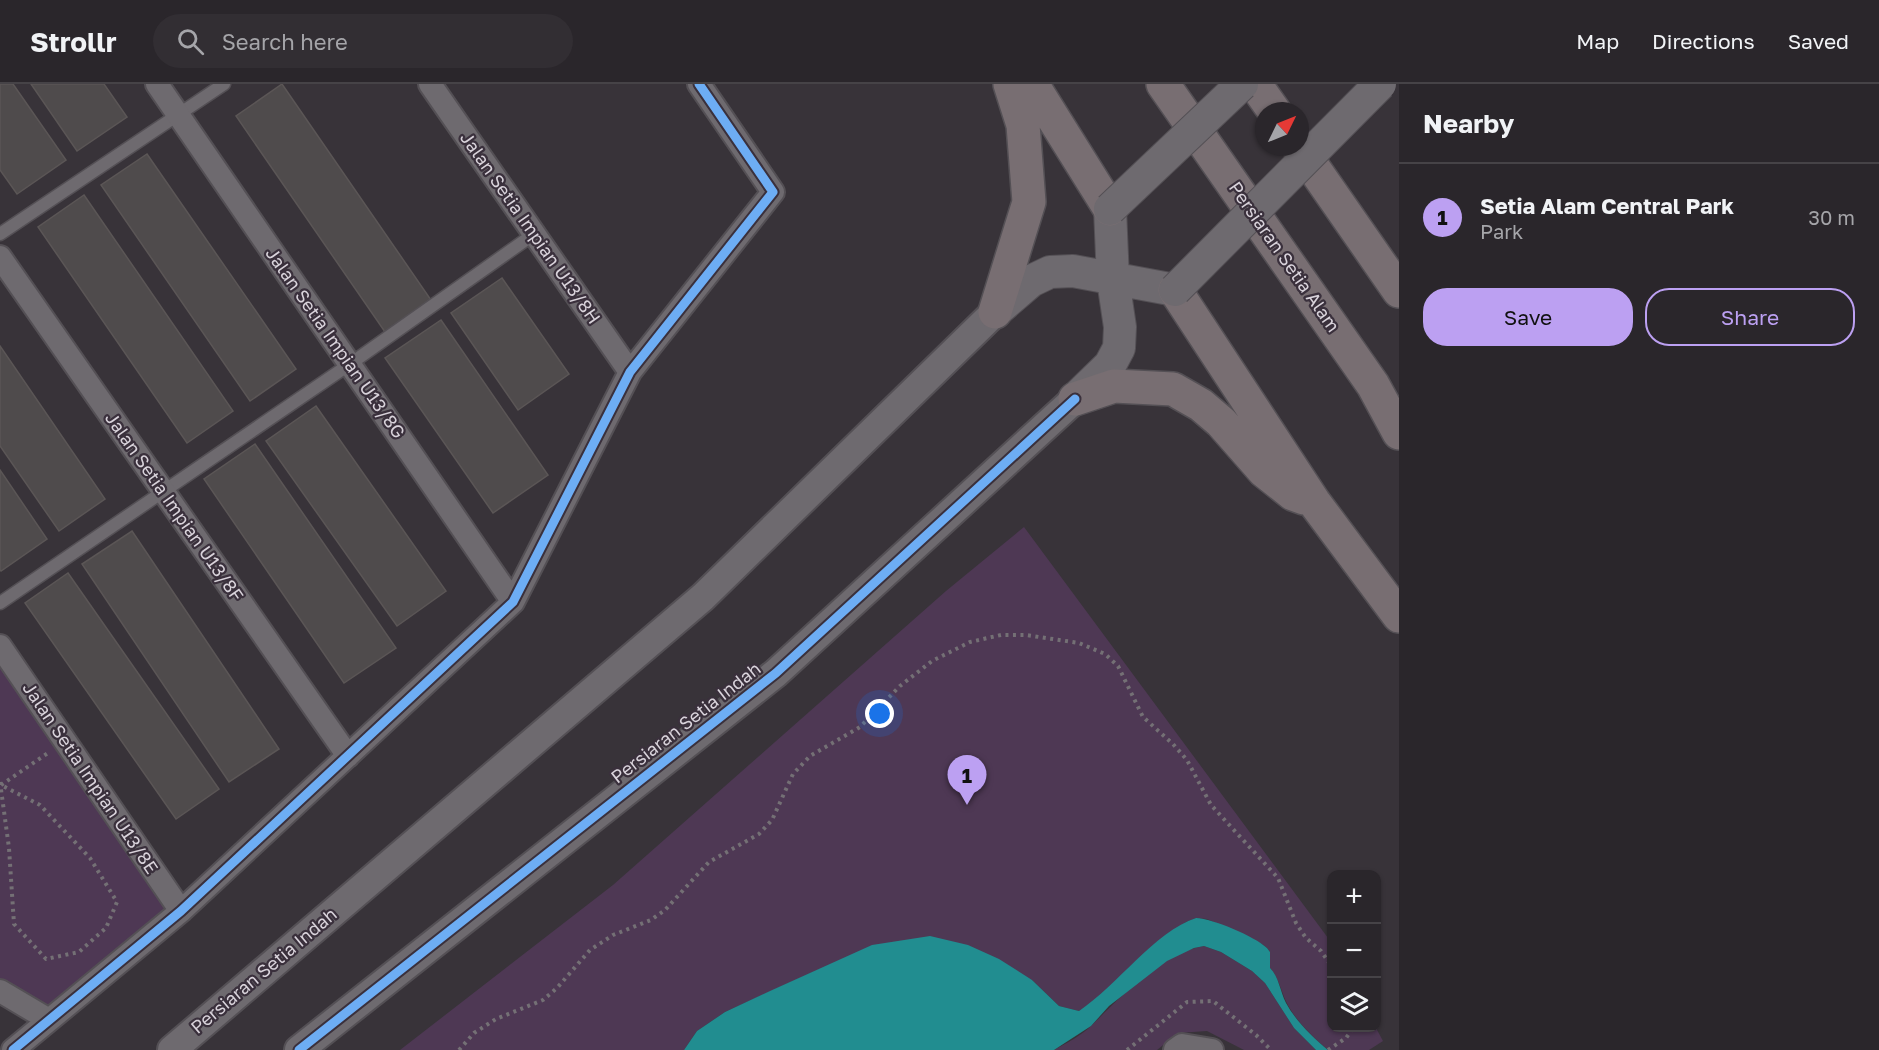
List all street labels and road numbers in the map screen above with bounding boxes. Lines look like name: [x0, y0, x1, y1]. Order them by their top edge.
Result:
street label: Jalan Setia Impian U13/8H: [456, 127, 606, 328]
street label: Persiaran Setia Alam: [1225, 177, 1345, 336]
street label: Jalan Setia Impian U13/8G: [261, 243, 410, 442]
street label: Jalan Setia Impian U13/8F: [101, 407, 249, 605]
street label: Persiaran Setia Indah: [606, 657, 765, 787]
street label: Jalan Setia Impian U13/8E: [18, 677, 163, 877]
street label: Persiaran Setia Indah: [186, 903, 341, 1038]

